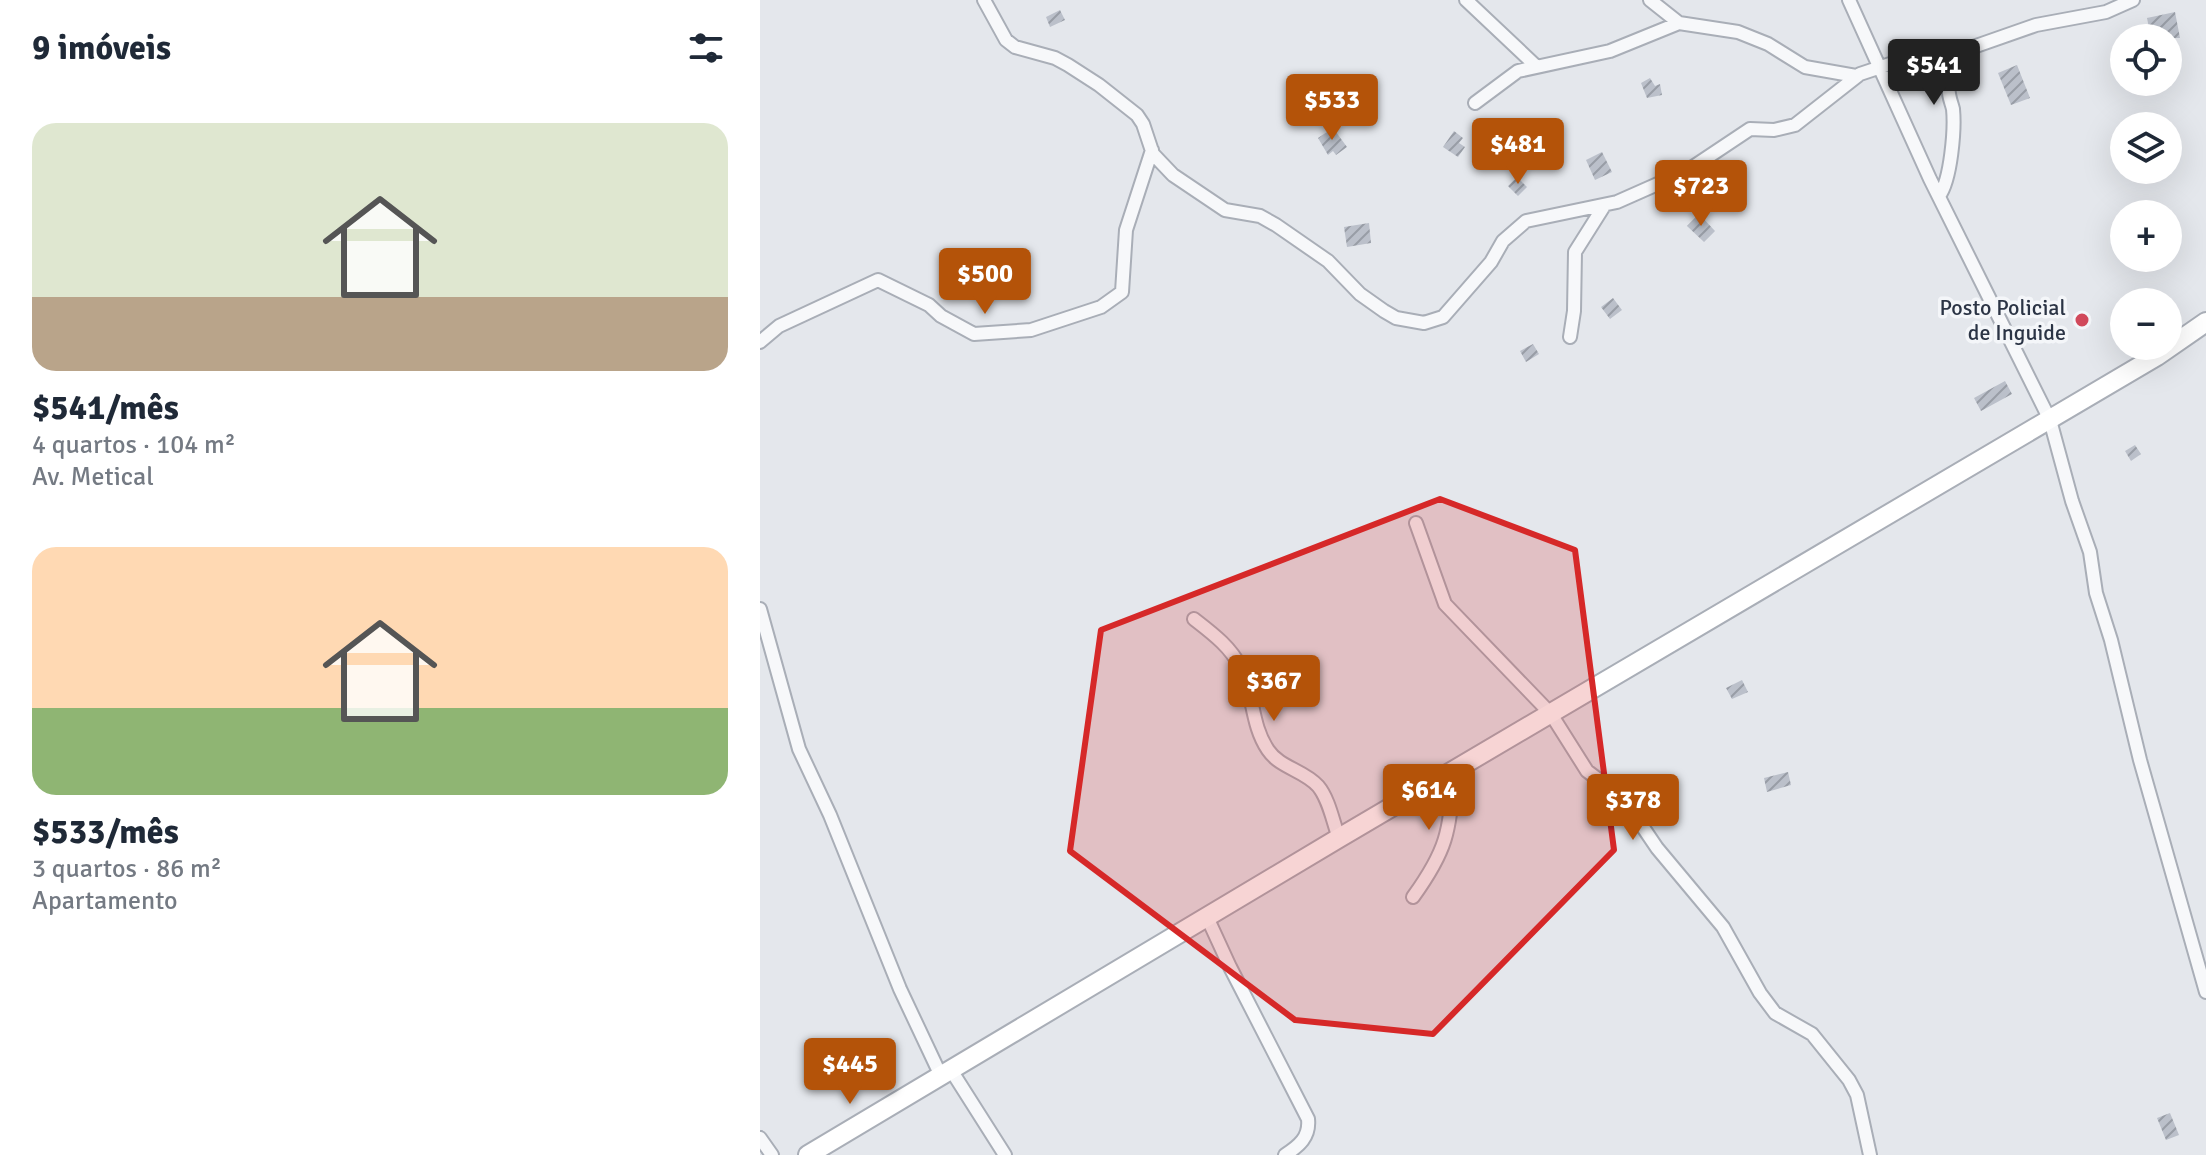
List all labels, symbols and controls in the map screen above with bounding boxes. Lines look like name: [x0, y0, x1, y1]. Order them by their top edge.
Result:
map controls: [2110, 24, 2182, 360]
button: locate: [2110, 24, 2182, 96]
icon: filters: [684, 26, 728, 70]
text: 9 imóveis: [32, 27, 171, 69]
pin: $541: [1887, 39, 1981, 107]
text: $541: [1906, 49, 1962, 81]
pin: $533: [1285, 74, 1379, 142]
text: $533: [1304, 84, 1360, 116]
button: layers: [2110, 112, 2182, 184]
pin: $481: [1471, 118, 1565, 186]
text: $481: [1490, 128, 1546, 160]
pin: $723: [1654, 160, 1748, 228]
text: $723: [1673, 170, 1729, 202]
icon: home: [308, 175, 452, 319]
button: +: [2110, 200, 2182, 272]
pin: $500: [938, 248, 1032, 316]
text: $500: [957, 258, 1013, 290]
button: −: [2110, 288, 2182, 360]
place label: Posto Policial de Inguide: [1939, 294, 2066, 346]
marker: Posto Policial de Inguide: [2073, 311, 2091, 329]
text: $541/mês: [32, 387, 179, 429]
text: 4 quartos · 104 m²: [32, 429, 236, 461]
text: Av. Metical: [32, 461, 154, 493]
icon: home: [308, 599, 452, 743]
pin: $367: [1227, 655, 1321, 723]
text: $367: [1246, 665, 1302, 697]
pin: $614: [1382, 764, 1476, 832]
text: $614: [1401, 774, 1457, 806]
pin: $378: [1586, 774, 1680, 842]
text: $378: [1605, 784, 1661, 816]
text: $533/mês: [32, 811, 179, 853]
text: 3 quartos · 86 m²: [32, 853, 222, 885]
text: Apartamento: [32, 885, 178, 917]
pin: $445: [803, 1038, 897, 1106]
text: $445: [822, 1048, 878, 1080]

